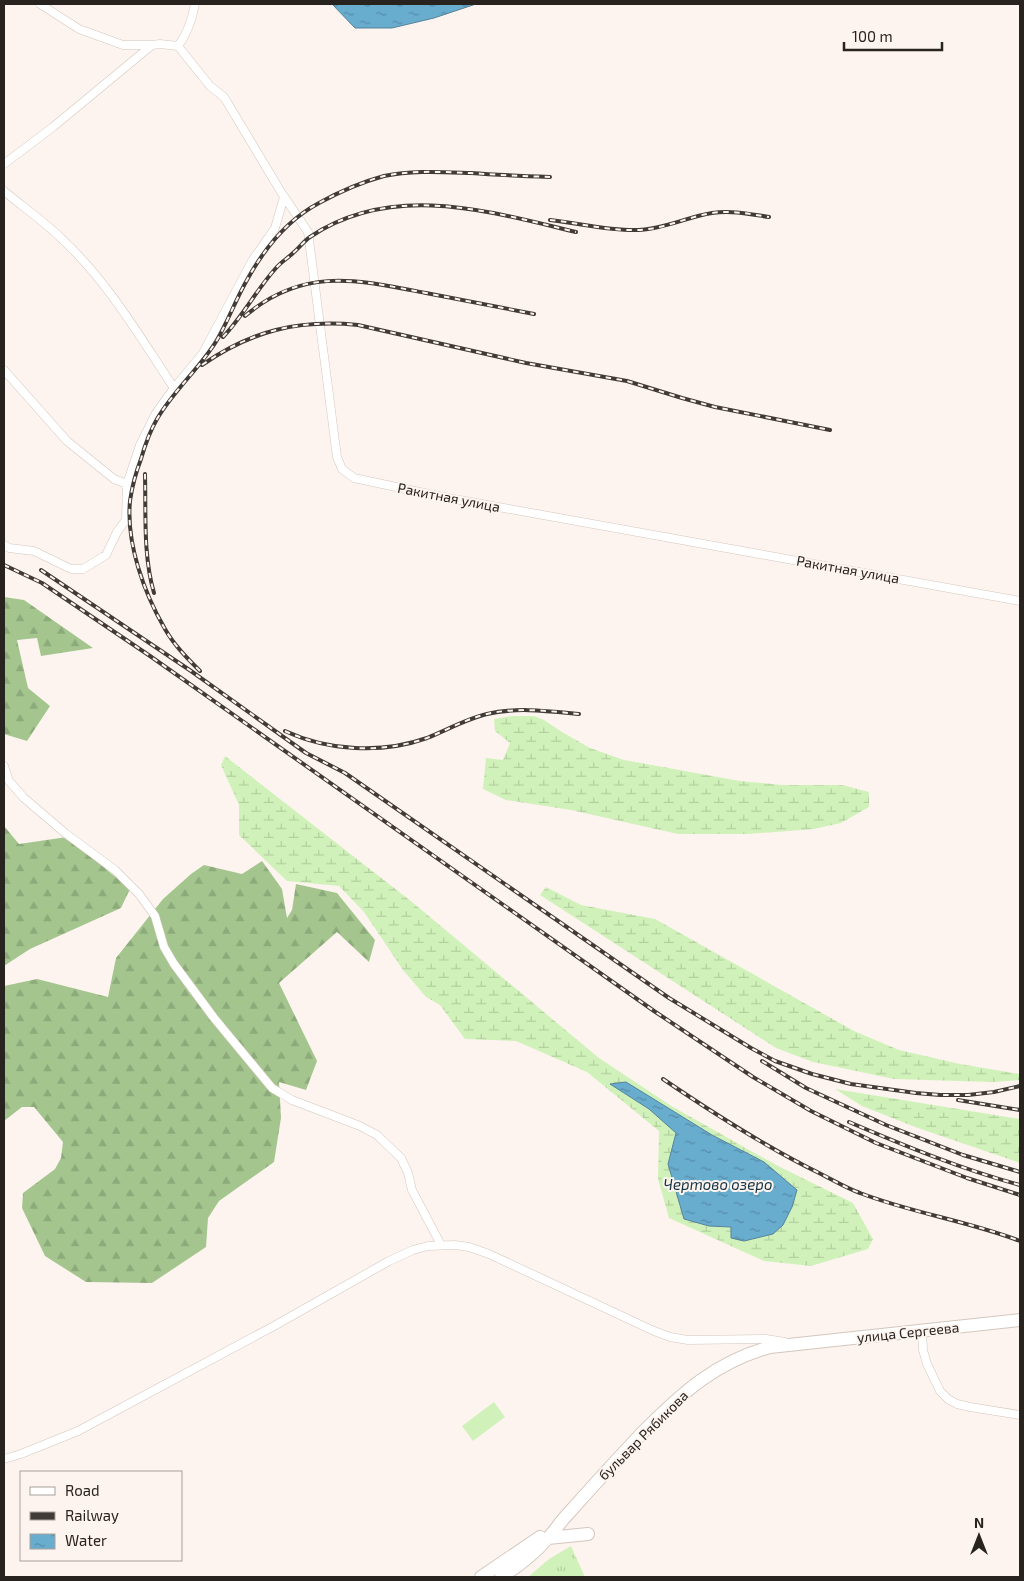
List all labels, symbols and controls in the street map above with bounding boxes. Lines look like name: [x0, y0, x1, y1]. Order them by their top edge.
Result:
scale bar: [844, 20, 942, 52]
text: 100 m: [852, 27, 893, 45]
street label: Ракитная улица: [396, 479, 502, 515]
street label: Ракитная улица: [795, 552, 901, 586]
water label: Чертово озеро: [664, 1175, 772, 1193]
street label: улица Сергеева: [856, 1318, 960, 1346]
street label: бульвар Рябикова: [595, 1387, 691, 1483]
legend: [20, 1471, 182, 1561]
text: Road: [65, 1481, 100, 1499]
text: Railway: [65, 1506, 119, 1524]
north arrow: [954, 1511, 1004, 1561]
text: N: [974, 1514, 984, 1531]
text: Water: [65, 1531, 107, 1549]

